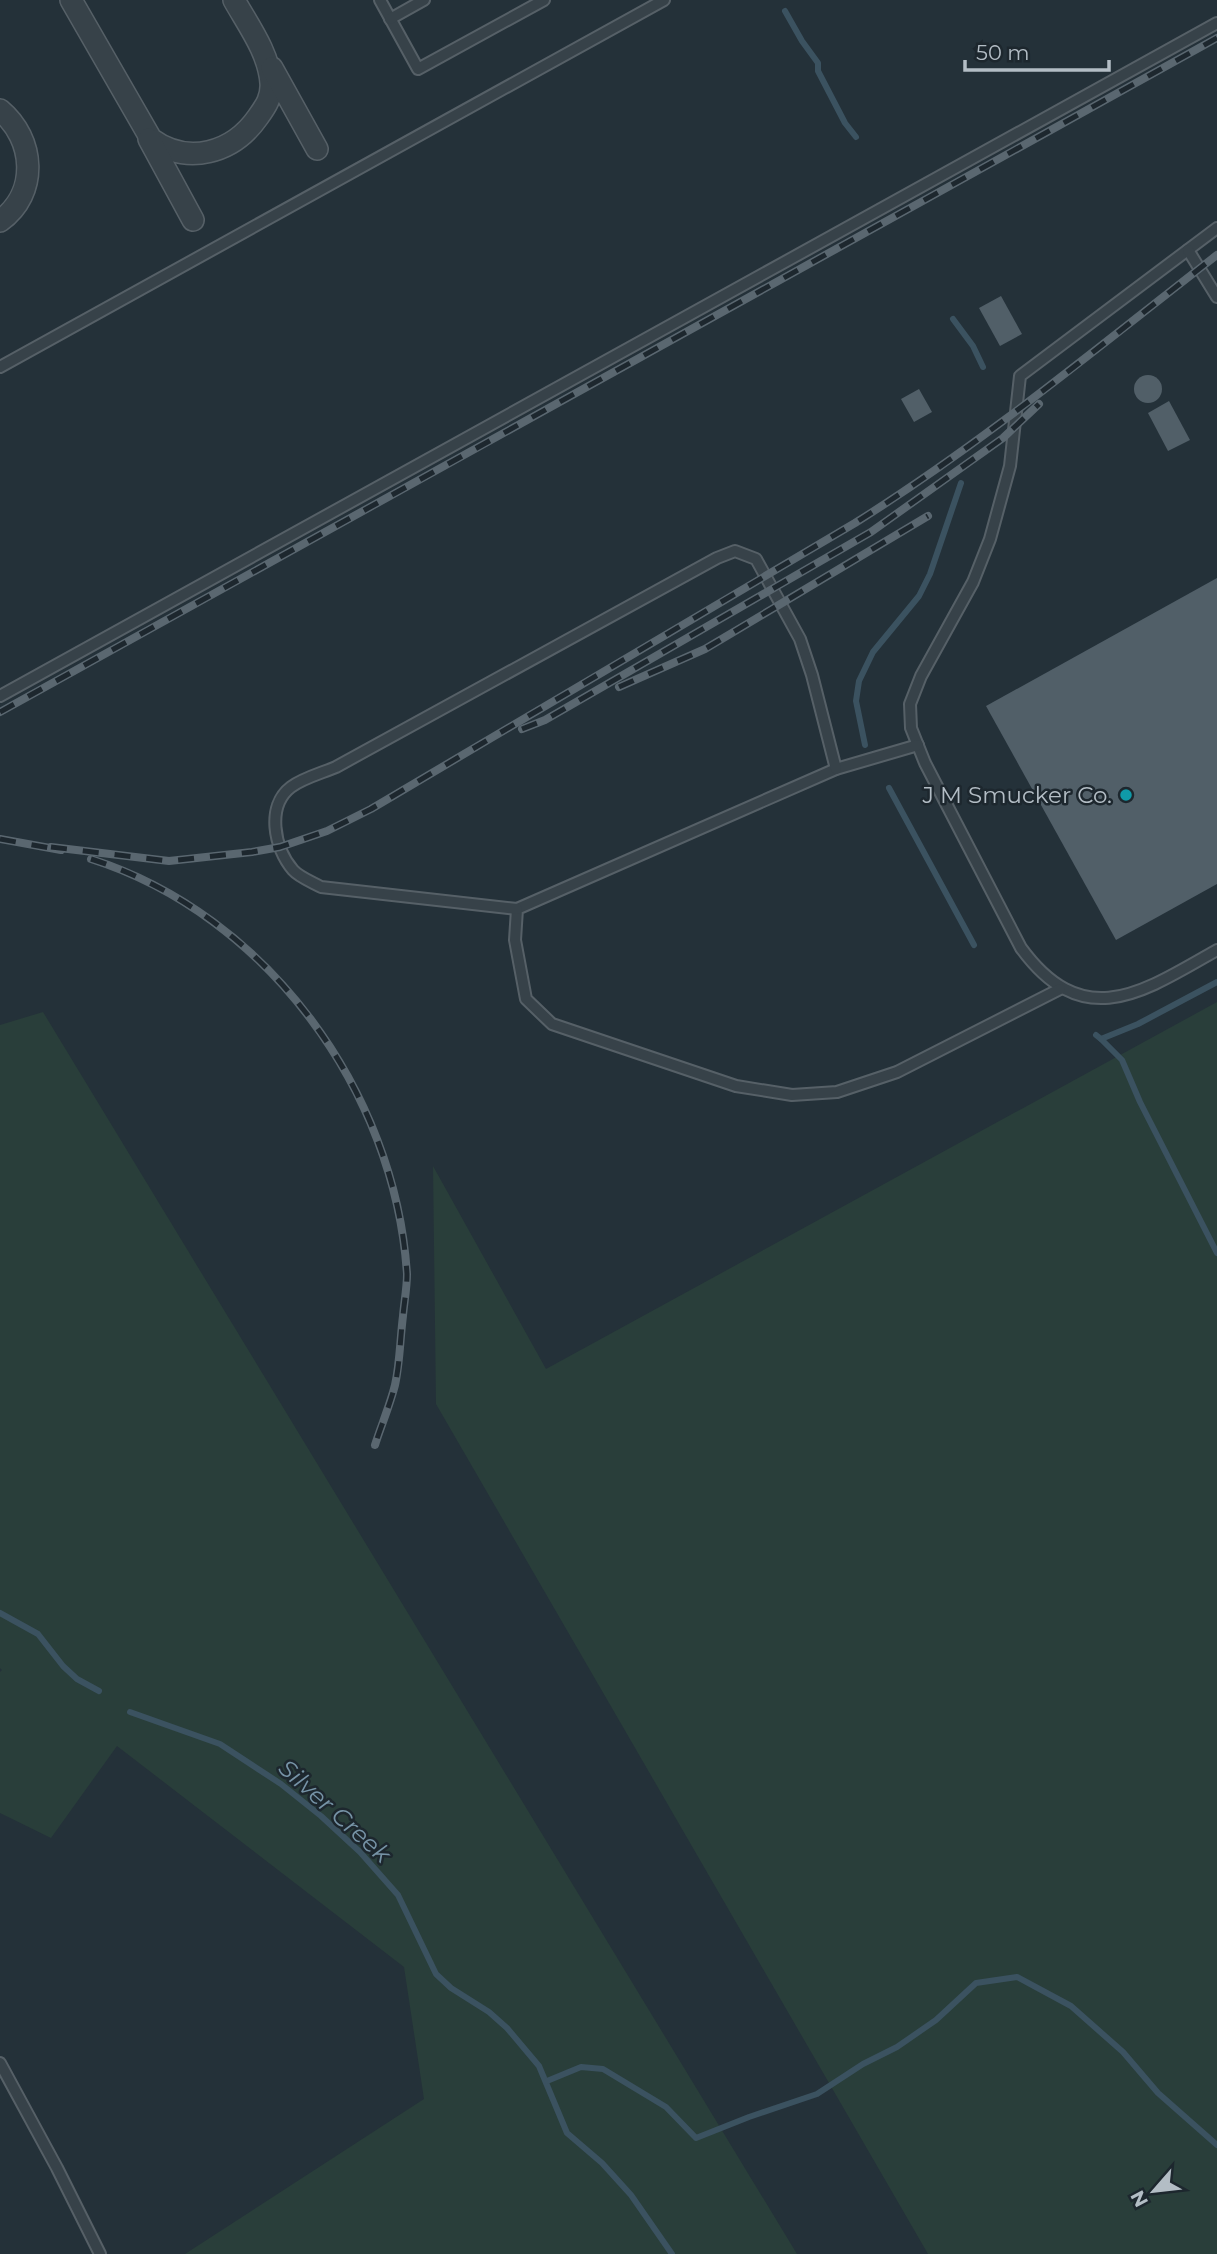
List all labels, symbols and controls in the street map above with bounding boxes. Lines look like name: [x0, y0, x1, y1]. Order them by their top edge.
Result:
scale bar: [965, 28, 1108, 72]
text: 50 m: [976, 40, 1030, 65]
place label: J M Smucker Co.: [922, 781, 1112, 809]
marker: J M Smucker Co.: [1118, 787, 1134, 803]
water label: Silver Creek: [273, 1753, 398, 1870]
north arrow: [1119, 2156, 1189, 2226]
text: N: [1126, 2187, 1153, 2211]

